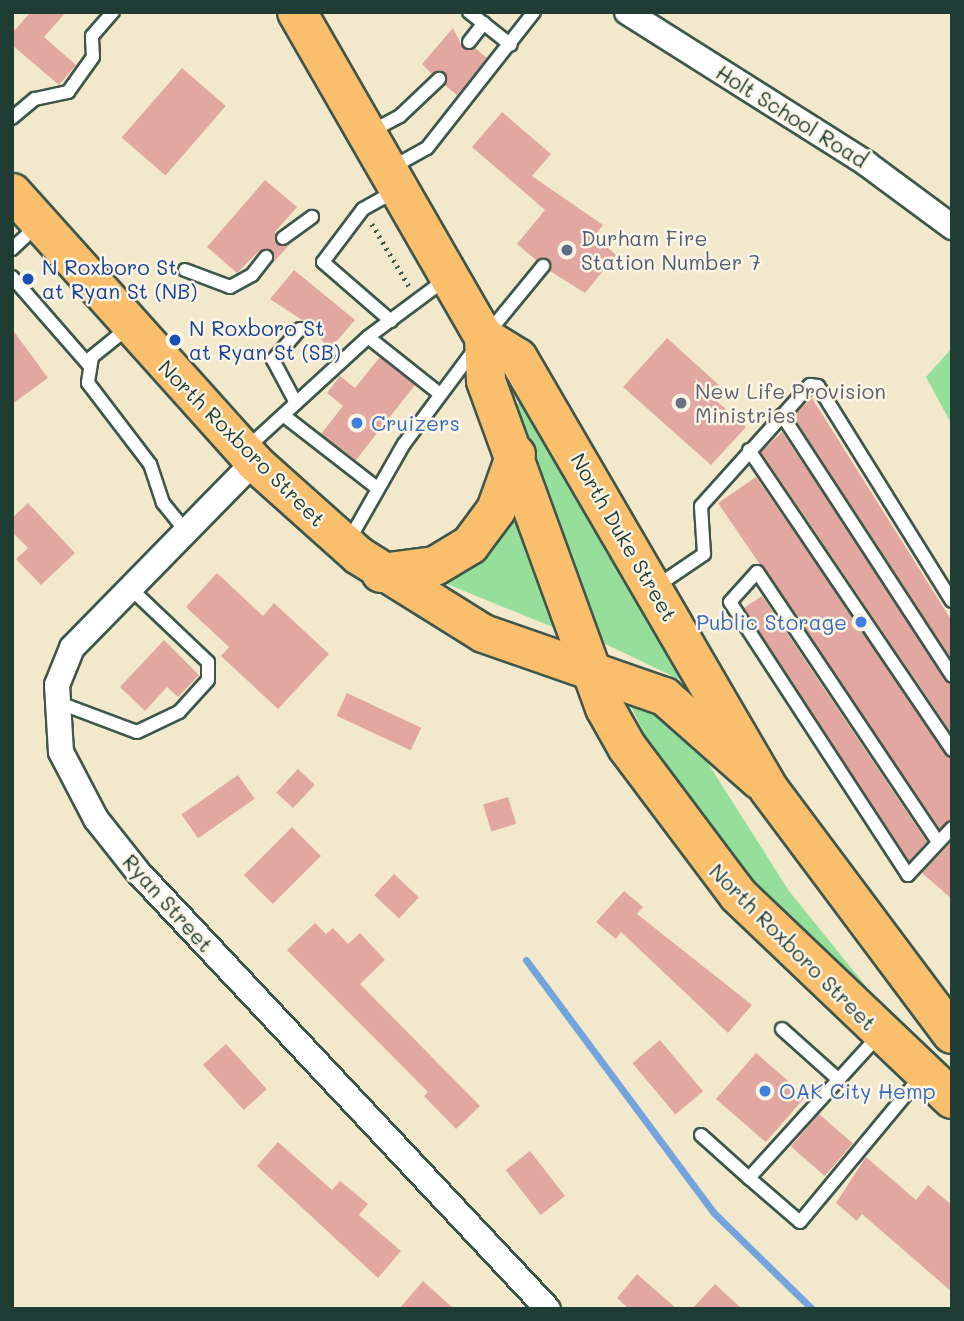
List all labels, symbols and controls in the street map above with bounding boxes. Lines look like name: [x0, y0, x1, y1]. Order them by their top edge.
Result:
street label: Holt School Road: [712, 59, 872, 173]
place label: Durham Fire Station Number 7: [581, 225, 761, 275]
marker: Durham Fire Station Number 7: [559, 242, 575, 258]
place label: N Roxboro St at Ryan St (NB): [42, 254, 198, 304]
marker: N Roxboro St at Ryan St (NB): [20, 271, 36, 287]
place label: N Roxboro St at Ryan St (SB): [189, 315, 341, 365]
marker: N Roxboro St at Ryan St (SB): [167, 332, 183, 348]
street label: North Roxboro Street: [153, 354, 331, 532]
place label: New Life Provision Ministries: [695, 378, 886, 428]
marker: New Life Provision Ministries: [673, 395, 689, 411]
place label: Cruizers: [371, 410, 460, 436]
marker: Cruizers: [349, 415, 365, 431]
street label: North Duke Street: [566, 448, 682, 626]
place label: Public Storage: [696, 609, 847, 635]
marker: Public Storage: [853, 614, 869, 630]
street label: Ryan Street: [118, 849, 218, 957]
street label: North Roxboro Street: [704, 858, 882, 1036]
place label: OAK City Hemp: [779, 1078, 936, 1104]
marker: OAK City Hemp: [757, 1083, 773, 1099]

